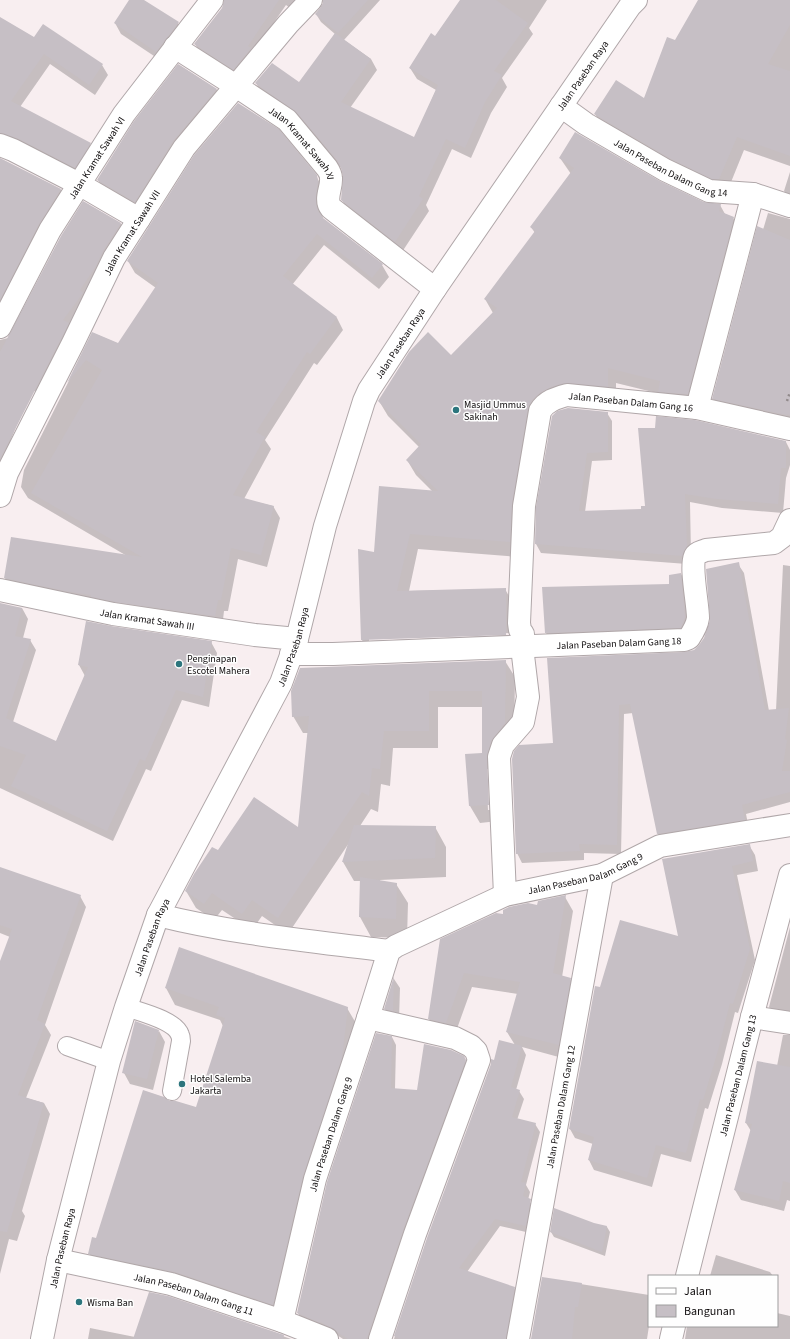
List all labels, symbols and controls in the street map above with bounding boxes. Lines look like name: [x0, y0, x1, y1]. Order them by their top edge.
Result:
street label: Jalan Paseban Raya: [554, 38, 612, 114]
street label: Jalan Kramat Sawah XI: [266, 104, 337, 180]
street label: Jalan Kramat Sawah VI: [65, 114, 129, 202]
street label: Jalan Paseban Dalam Gang 14: [611, 136, 728, 200]
street label: Jalan Kramat Sawah VII: [101, 188, 164, 278]
street label: Jalan Paseban Raya: [372, 305, 429, 382]
street label: Jalan Paseban Dalam Gang 16: [568, 389, 694, 416]
place label: Masjid Ummus Sakinah: [464, 398, 526, 424]
marker: Masjid Ummus Sakinah: [451, 405, 461, 415]
street label: Jalan Kramat Sawah III: [98, 605, 195, 634]
street label: Jalan Paseban Raya: [274, 606, 313, 689]
street label: Jalan Paseban Dalam Gang 18: [556, 634, 682, 653]
place label: Penginapan Escotel Mahera: [187, 652, 250, 678]
marker: Penginapan Escotel Mahera: [174, 659, 184, 669]
street label: Jalan Paseban Dalam Gang 9: [527, 850, 645, 898]
street label: Jalan Paseban Raya: [131, 896, 174, 978]
street label: Jalan Paseban Dalam Gang 13: [716, 1013, 760, 1138]
street label: Jalan Paseban Dalam Gang 12: [543, 1044, 579, 1170]
place label: Hotel Salemba Jakarta: [190, 1072, 251, 1098]
street label: Jalan Paseban Dalam Gang 9: [306, 1075, 356, 1193]
marker: Hotel Salemba Jakarta: [177, 1079, 187, 1089]
street label: Jalan Paseban Raya: [46, 1207, 79, 1290]
street label: Jalan Paseban Dalam Gang 11: [132, 1270, 256, 1319]
legend: [648, 1275, 778, 1327]
text: Jalan: [684, 1283, 711, 1300]
place label: Wisma Ban: [87, 1296, 133, 1310]
marker: Wisma Ban: [74, 1297, 84, 1307]
text: Bangunan: [684, 1303, 735, 1320]

